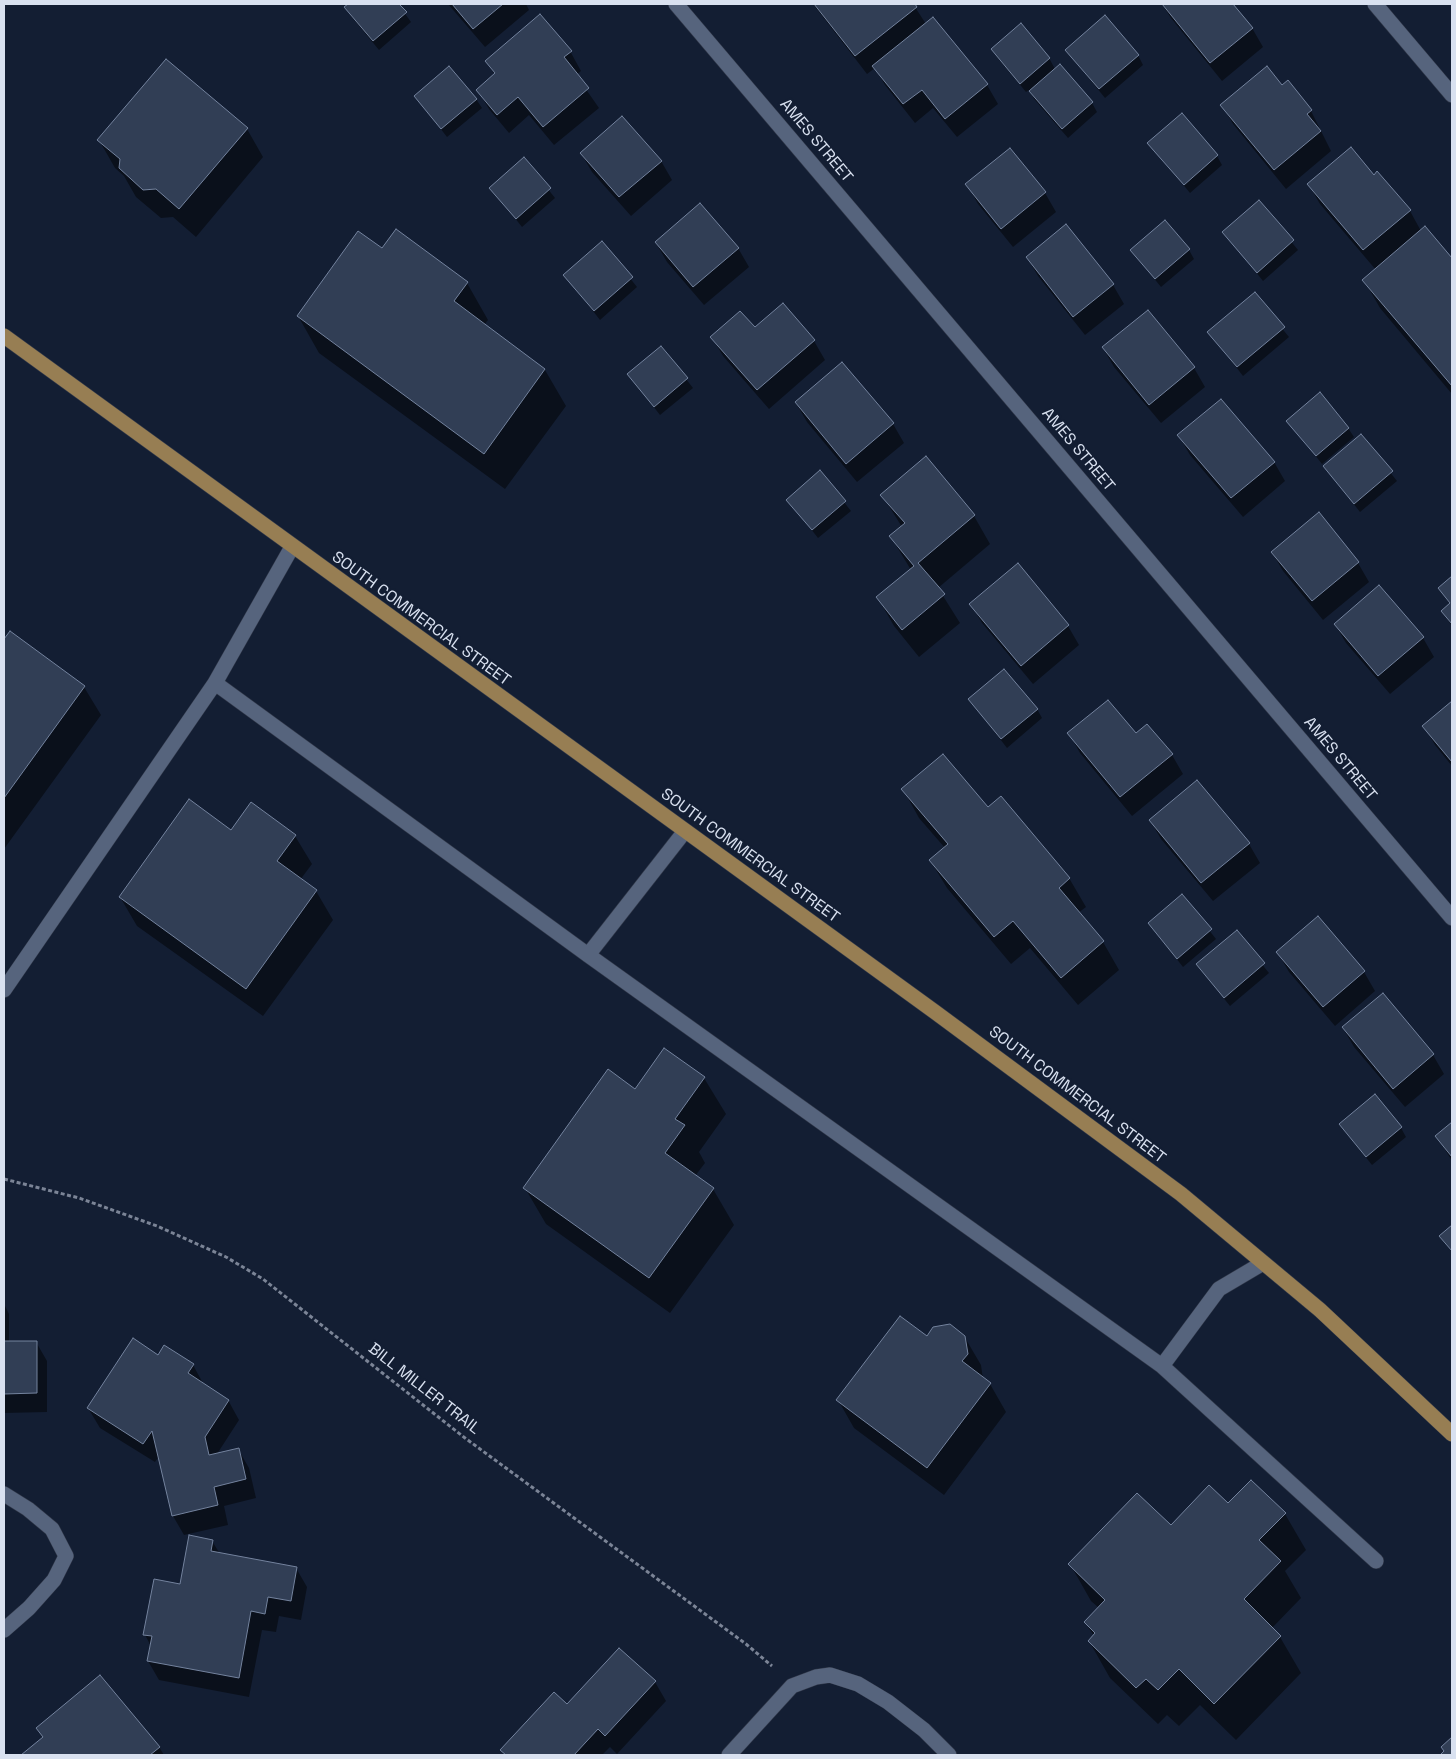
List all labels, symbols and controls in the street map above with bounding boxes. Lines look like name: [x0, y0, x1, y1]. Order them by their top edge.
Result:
street label: AMES STREET: [776, 95, 856, 187]
street label: AMES STREET: [1038, 404, 1118, 496]
street label: SOUTH COMMERCIAL STREET: [328, 548, 514, 690]
street label: AMES STREET: [1300, 713, 1380, 805]
street label: SOUTH COMMERCIAL STREET: [657, 785, 843, 927]
street label: SOUTH COMMERCIAL STREET: [985, 1022, 1169, 1168]
street label: BILL MILLER TRAIL: [364, 1339, 484, 1439]

